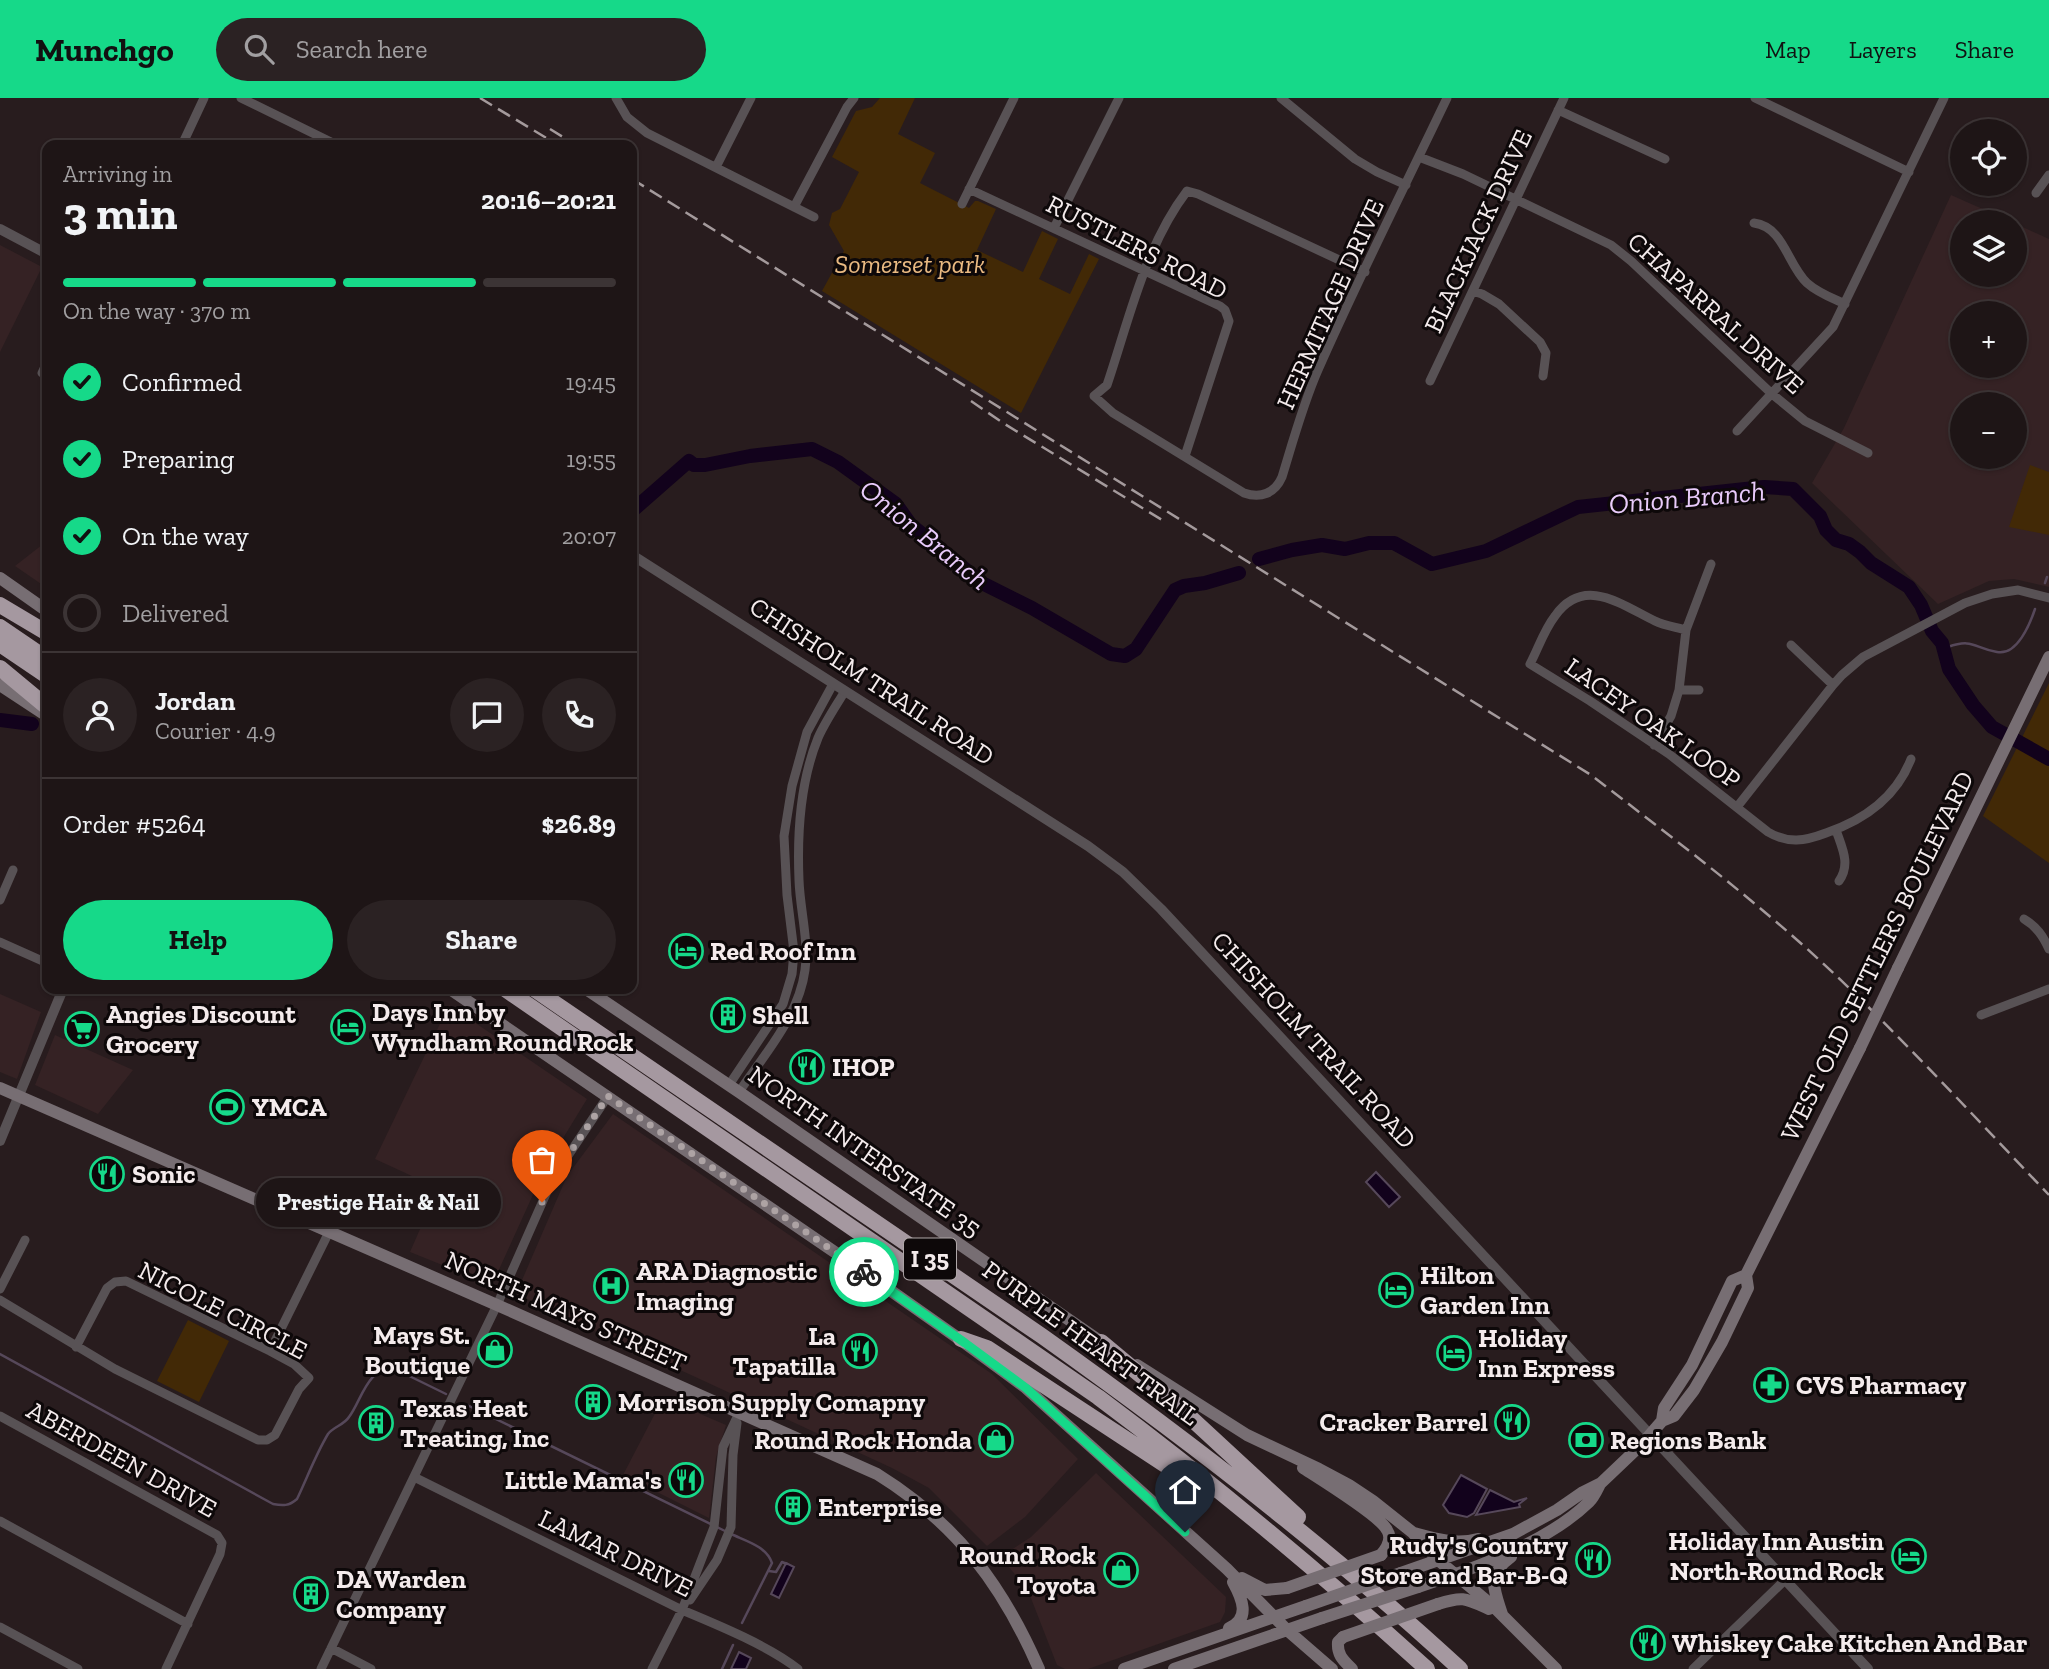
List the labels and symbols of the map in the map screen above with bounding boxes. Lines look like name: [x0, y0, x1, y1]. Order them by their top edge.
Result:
street label: BLACKJACK DRIVE: [1417, 124, 1539, 338]
street label: RUSTLERS ROAD: [1041, 188, 1233, 306]
street label: HERMITAGE DRIVE: [1269, 194, 1391, 414]
street label: CHAPARRAL DRIVE: [1621, 225, 1811, 401]
park label: Somerset park: [835, 248, 985, 280]
water label: Onion Branch: [853, 472, 996, 597]
water label: Onion Branch: [1608, 474, 1767, 521]
street label: CHISHOLM TRAIL ROAD: [744, 590, 1000, 772]
street label: LACEY OAK LOOP: [1559, 650, 1747, 796]
street label: WEST OLD SETTLERS BOULEVARD: [1773, 766, 1981, 1146]
street label: CHISHOLM TRAIL ROAD: [1205, 925, 1423, 1155]
hotel icon: Red Roof Inn: [667, 932, 705, 970]
place label: Red Roof Inn: [710, 935, 857, 967]
place label: Days Inn by Wyndham Round Rock: [372, 996, 634, 1058]
building icon: Shell: [709, 996, 747, 1034]
place label: Angies Discount Grocery: [106, 998, 297, 1060]
place label: Shell: [752, 999, 809, 1031]
hotel icon: Days Inn by Wyndham Round Rock: [329, 1008, 367, 1046]
supermarket icon: Angies Discount Grocery: [63, 1010, 101, 1048]
restaurant icon: IHOP: [788, 1048, 826, 1086]
place label: IHOP: [832, 1051, 895, 1083]
street label: NORTH INTERSTATE 35: [742, 1058, 988, 1244]
sports icon: YMCA: [208, 1088, 246, 1126]
place label: YMCA: [252, 1091, 327, 1123]
pin: [512, 1130, 572, 1202]
restaurant icon: Sonic: [88, 1155, 126, 1193]
place label: Sonic: [132, 1158, 196, 1190]
callout: Prestige Hair & Nail: [255, 1178, 500, 1226]
courier: [829, 1237, 899, 1307]
road number: I 35: [904, 1238, 956, 1280]
street label: NORTH MAYS STREET: [440, 1243, 692, 1379]
street label: NICOLE CIRCLE: [133, 1254, 313, 1366]
street label: PURPLE HEART TRAIL: [976, 1254, 1206, 1432]
place label: ARA Diagnostic Imaging: [636, 1255, 818, 1317]
place label: Hilton Garden Inn: [1420, 1259, 1550, 1321]
hospital icon: ARA Diagnostic Imaging: [592, 1267, 630, 1305]
hotel icon: Hilton Garden Inn: [1377, 1271, 1415, 1309]
place label: Mays St. Boutique: [365, 1319, 470, 1381]
place label: La Tapatilla: [732, 1320, 836, 1382]
place label: Holiday Inn Express: [1478, 1322, 1615, 1384]
shop icon: Mays St. Boutique: [476, 1331, 514, 1369]
restaurant icon: La Tapatilla: [841, 1332, 879, 1370]
hotel icon: Holiday Inn Express: [1435, 1334, 1473, 1372]
pharmacy icon: CVS Pharmacy: [1752, 1366, 1790, 1404]
place label: CVS Pharmacy: [1796, 1369, 1967, 1401]
building icon: Morrison Supply Comapny: [574, 1383, 612, 1421]
place label: Morrison Supply Comapny: [618, 1386, 925, 1418]
place label: Texas Heat Treating, Inc: [400, 1392, 549, 1454]
street label: ABERDEEN DRIVE: [21, 1394, 223, 1524]
restaurant icon: Cracker Barrel: [1493, 1403, 1531, 1441]
building icon: Texas Heat Treating, Inc: [357, 1404, 395, 1442]
place label: Cracker Barrel: [1319, 1406, 1488, 1438]
shop icon: Round Rock Honda: [977, 1421, 1015, 1459]
bank icon: Regions Bank: [1567, 1421, 1605, 1459]
place label: Round Rock Honda: [754, 1424, 972, 1456]
place label: Regions Bank: [1610, 1424, 1767, 1456]
pin: [1155, 1460, 1215, 1532]
restaurant icon: Little Mama's: [667, 1461, 705, 1499]
place label: Little Mama's: [505, 1464, 662, 1496]
building icon: Enterprise: [774, 1488, 812, 1526]
place label: Enterprise: [818, 1491, 942, 1523]
street label: LAMAR DRIVE: [534, 1502, 698, 1604]
place label: Holiday Inn Austin North-Round Rock: [1668, 1525, 1885, 1587]
place label: Rudy's Country Store and Bar-B-Q: [1361, 1529, 1568, 1591]
hotel icon: Holiday Inn Austin North-Round Rock: [1890, 1537, 1928, 1575]
place label: Round Rock Toyota: [959, 1539, 1097, 1601]
restaurant icon: Rudy's Country Store and Bar-B-Q: [1574, 1541, 1612, 1579]
shop icon: Round Rock Toyota: [1102, 1551, 1140, 1589]
place label: DA Warden Company: [336, 1563, 467, 1625]
building icon: DA Warden Company: [292, 1575, 330, 1613]
restaurant icon: Whiskey Cake Kitchen And Bar: [1629, 1624, 1667, 1662]
place label: Whiskey Cake Kitchen And Bar: [1672, 1627, 2027, 1659]

